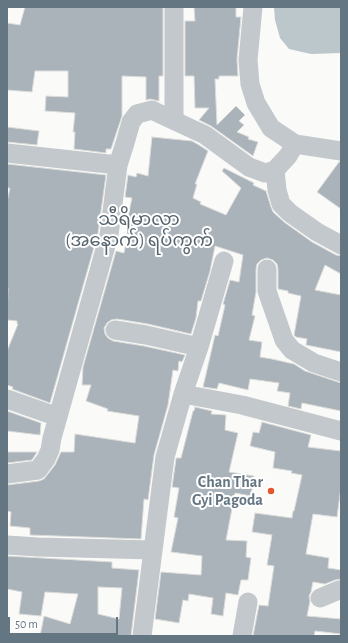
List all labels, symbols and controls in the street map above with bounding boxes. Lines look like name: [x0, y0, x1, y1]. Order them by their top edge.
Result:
district label: သီရိမာလာ (အနောက်) ရပ်ကွက်: [65, 209, 213, 252]
place label: Chan Thar Gyi Pagoda: [192, 472, 263, 510]
marker: Chan Thar Gyi Pagoda: [266, 486, 276, 496]
scale bar: [10, 609, 120, 635]
text: 50 m: [15, 618, 38, 630]

